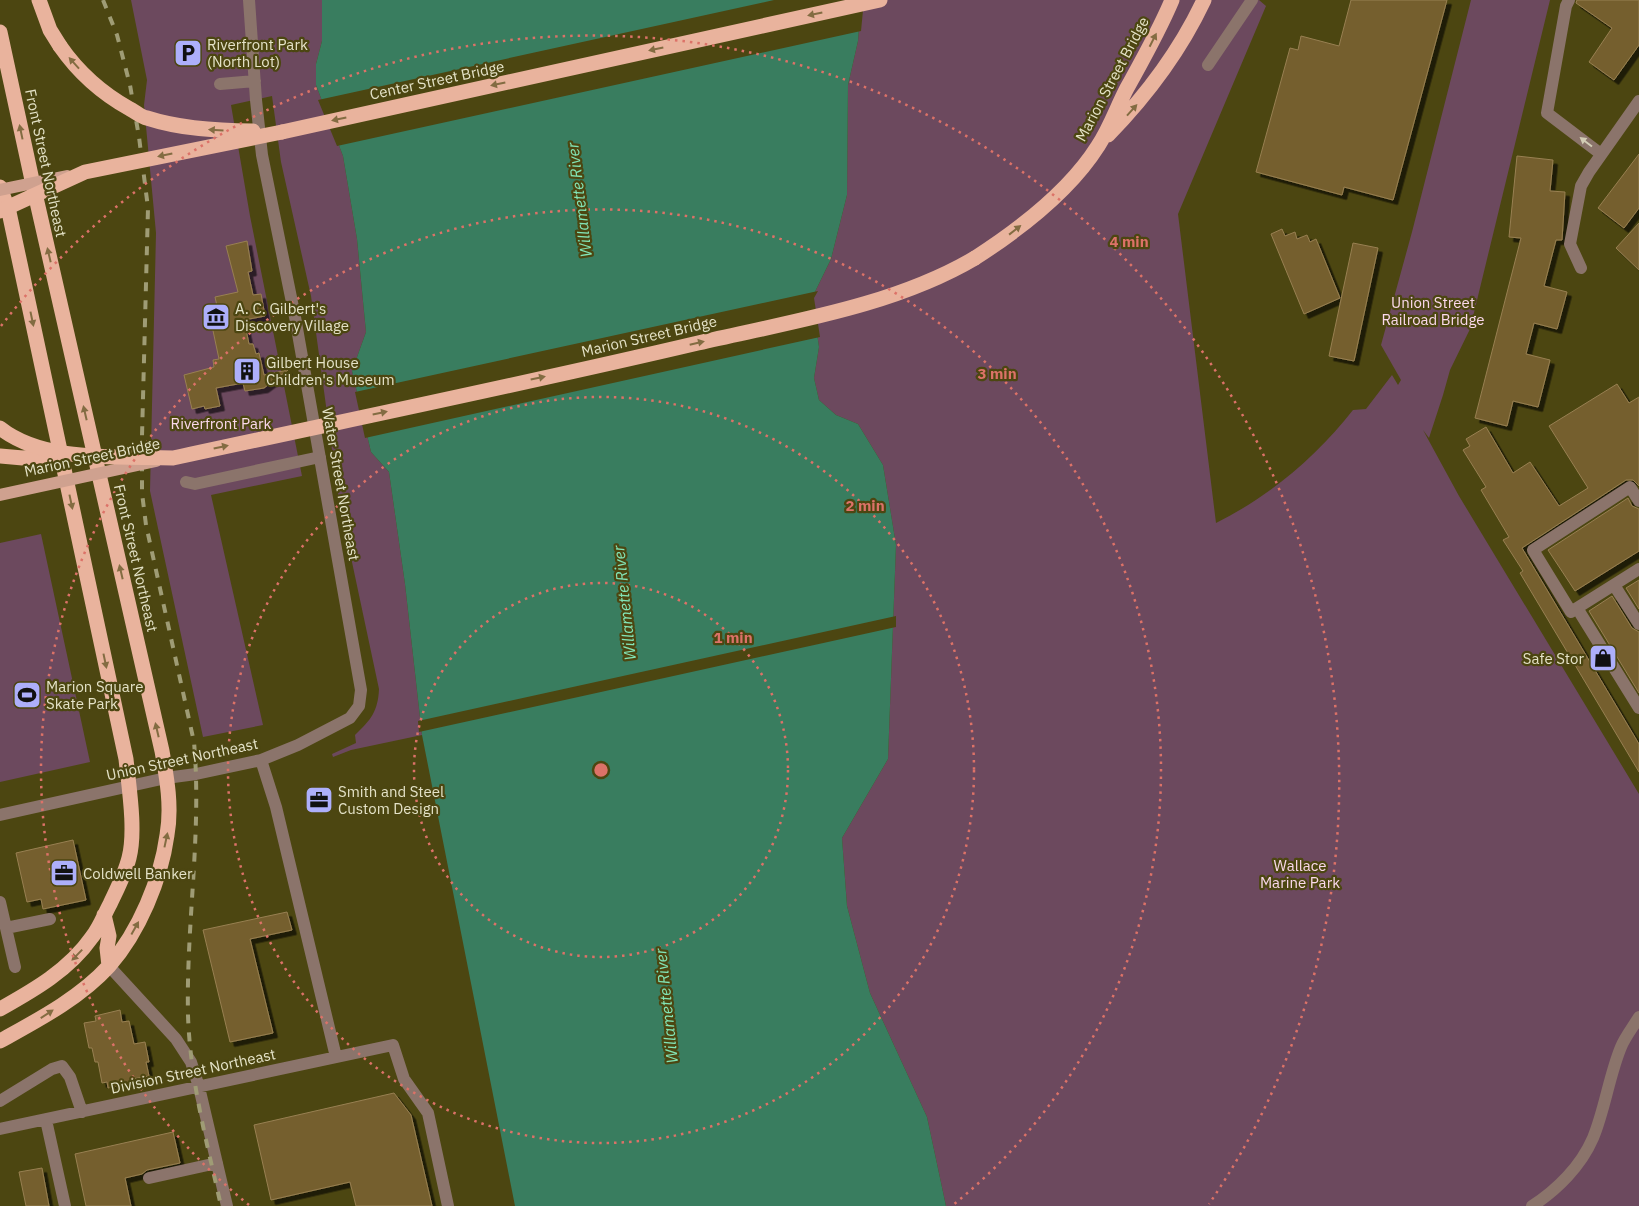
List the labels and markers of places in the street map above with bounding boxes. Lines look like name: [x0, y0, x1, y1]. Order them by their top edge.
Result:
place label: Riverfront Park (North Lot): [207, 35, 308, 71]
parking icon: Riverfront Park (North Lot): [173, 38, 203, 68]
place label: A. C. Gilbert's Discovery Village: [235, 299, 349, 335]
museum icon: A. C. Gilbert's Discovery Village: [201, 302, 231, 332]
place label: Gilbert House Children's Museum: [266, 353, 395, 389]
building icon: Gilbert House Children's Museum: [232, 356, 262, 386]
shop icon: Safe Stor: [1588, 643, 1618, 673]
place label: Safe Stor: [1523, 649, 1584, 668]
place label: Marion Square Skate Park: [46, 677, 144, 713]
sports icon: Marion Square Skate Park: [12, 680, 42, 710]
centre of rings: [592, 761, 610, 779]
place label: Smith and Steel Custom Design: [338, 782, 444, 818]
office icon: Smith and Steel Custom Design: [304, 785, 334, 815]
office icon: Coldwell Banker: [49, 858, 79, 888]
place label: Coldwell Banker: [83, 864, 193, 883]

